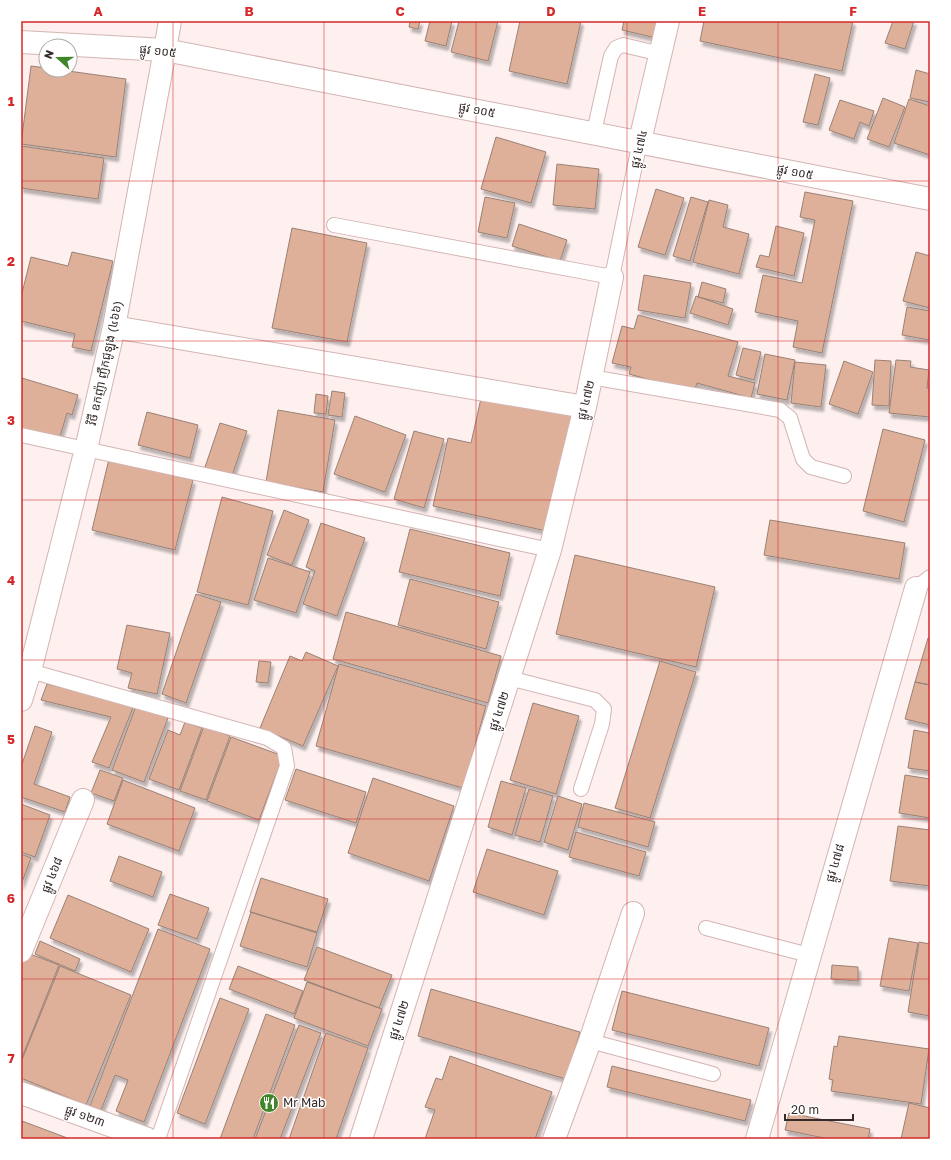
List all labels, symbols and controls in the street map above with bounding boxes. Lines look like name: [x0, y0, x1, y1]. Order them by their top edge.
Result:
text: A: [93, 3, 103, 19]
text: B: [244, 3, 254, 19]
text: C: [395, 3, 405, 19]
text: D: [546, 3, 556, 19]
text: E: [698, 3, 706, 19]
text: F: [849, 3, 857, 19]
north arrow: [38, 38, 78, 78]
street label: ផ្លូវ ១០៥: [138, 41, 177, 63]
text: N: [41, 48, 56, 60]
text: 1: [8, 93, 15, 109]
street label: ផ្លូវ ១០៥: [457, 99, 497, 124]
street label: ផ្លូវ ៤៧៤: [627, 128, 653, 170]
street label: ផ្លូវ ១០៥: [775, 161, 815, 186]
text: 2: [7, 253, 15, 269]
street label: វិថី ឧកញ៉ា ញឹកជូឡុង (៤៦៦): [84, 299, 128, 428]
street label: ផ្លូវ ៤៧២: [574, 378, 601, 422]
text: 3: [7, 412, 15, 428]
text: 4: [7, 572, 15, 588]
street label: ផ្លូវ ៤៧២: [485, 689, 515, 734]
text: 5: [7, 731, 15, 747]
street label: ផ្លូវ ៤៧៨: [822, 842, 851, 885]
street label: ផ្លូវ ៤៦៨: [38, 855, 69, 896]
text: 6: [7, 890, 15, 906]
street label: ផ្លូវ ៤៧២: [385, 998, 415, 1043]
text: 7: [7, 1050, 15, 1066]
restaurant icon: Mr Mab: [258, 1092, 280, 1114]
place label: Mr Mab: [283, 1095, 325, 1110]
scale bar: [785, 1096, 853, 1122]
street label: ផ្លូវ ១២៣: [62, 1101, 107, 1133]
text: 20 m: [791, 1102, 819, 1117]

